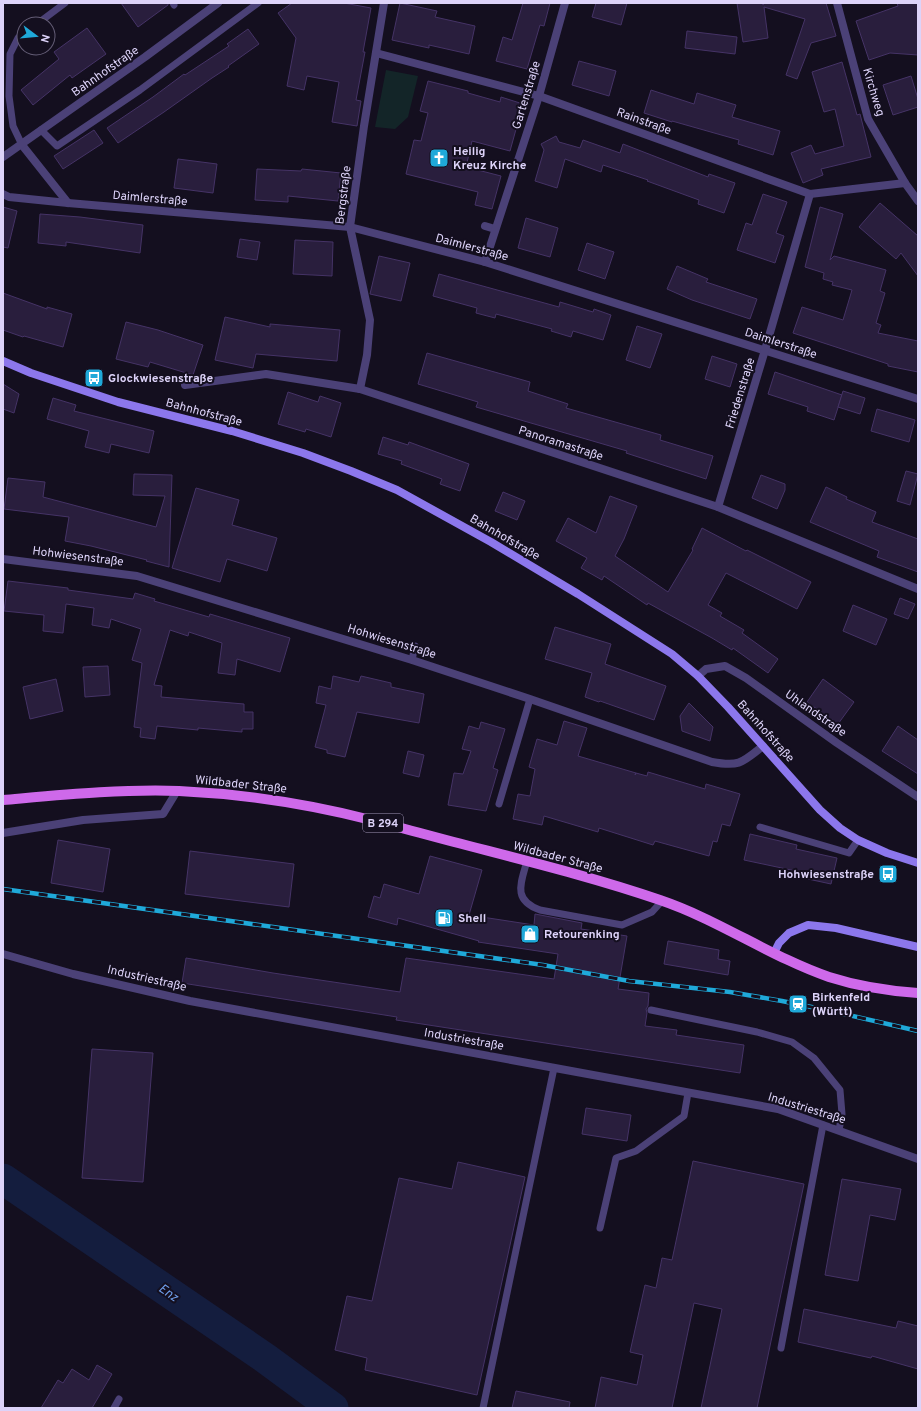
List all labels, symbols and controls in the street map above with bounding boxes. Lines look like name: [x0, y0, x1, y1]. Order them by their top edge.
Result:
north arrow: [16, 16, 56, 56]
text: N: [37, 33, 52, 44]
street label: Bahnhofstraße: [69, 43, 142, 101]
street label: Gartenstraße: [509, 59, 545, 131]
street label: Kirchweg: [858, 66, 888, 118]
street label: Rainstraße: [614, 105, 673, 139]
place label: Heilig Kreuz Kirche: [453, 144, 527, 174]
church icon: Heilig Kreuz Kirche: [428, 147, 450, 169]
street label: Bergstraße: [332, 165, 356, 225]
street label: Daimlerstraße: [112, 188, 188, 210]
street label: Daimlerstraße: [433, 231, 510, 265]
street label: Daimlerstraße: [742, 325, 819, 363]
street label: Friedenstraße: [723, 356, 759, 431]
bus stop icon: Glockwiesenstraße: [83, 367, 105, 389]
place label: Glockwiesenstraße: [108, 371, 213, 387]
street label: Bahnhofstraße: [164, 395, 244, 431]
street label: Panoramastraße: [516, 423, 605, 465]
street label: Bahnhofstraße: [466, 511, 543, 564]
street label: Hohwiesenstraße: [31, 543, 124, 571]
street label: Hohwiesenstraße: [345, 621, 438, 663]
street label: Uhlandstraße: [781, 687, 849, 741]
street label: Bahnhofstraße: [733, 697, 797, 766]
street label: Wildbader Straße: [194, 772, 288, 798]
road number: B 294: [363, 814, 403, 832]
street label: Wildbader Straße: [511, 838, 604, 878]
bus stop icon: Hohwiesenstraße: [877, 863, 899, 885]
place label: Hohwiesenstraße: [778, 867, 874, 883]
fuel station icon: Shell: [433, 907, 455, 929]
place label: Shell: [458, 911, 486, 927]
shop icon: Retourenking: [519, 923, 541, 945]
place label: Retourenking: [544, 927, 620, 943]
street label: Industriestraße: [106, 962, 188, 996]
place label: Birkenfeld (Württ): [812, 990, 870, 1020]
station icon: Birkenfeld (Württ): [787, 993, 809, 1015]
street label: Industriestraße: [423, 1025, 505, 1055]
street label: Industriestraße: [766, 1089, 848, 1128]
water label: Enz: [155, 1281, 181, 1306]

